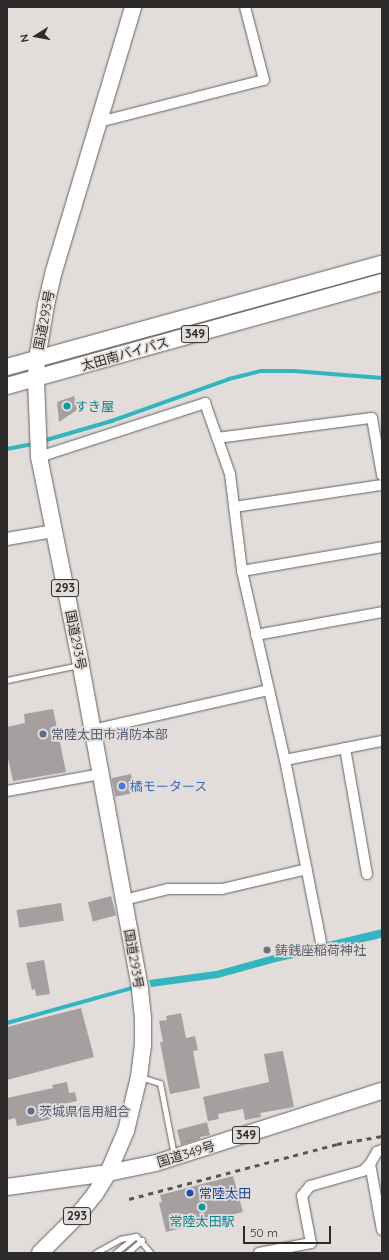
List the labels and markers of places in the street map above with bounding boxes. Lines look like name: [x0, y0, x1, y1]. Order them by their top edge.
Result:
place label: すき屋: [75, 398, 114, 414]
marker: すき屋: [62, 401, 72, 411]
place label: 常陸太田市消防本部: [51, 726, 168, 742]
marker: 常陸太田市消防本部: [38, 729, 48, 739]
place label: 橘モータース: [130, 778, 208, 794]
marker: 橘モータース: [117, 781, 127, 791]
place label: 鋳銭座稲荷神社: [275, 942, 366, 958]
marker: 鋳銭座稲荷神社: [262, 945, 272, 955]
place label: 茨城県信用組合: [39, 1103, 130, 1119]
marker: 茨城県信用組合: [26, 1106, 36, 1116]
place label: 常陸太田: [199, 1185, 251, 1201]
marker: 常陸太田: [184, 1187, 196, 1199]
marker: 常陸太田駅: [197, 1202, 207, 1212]
place label: 常陸太田駅: [170, 1213, 234, 1229]

